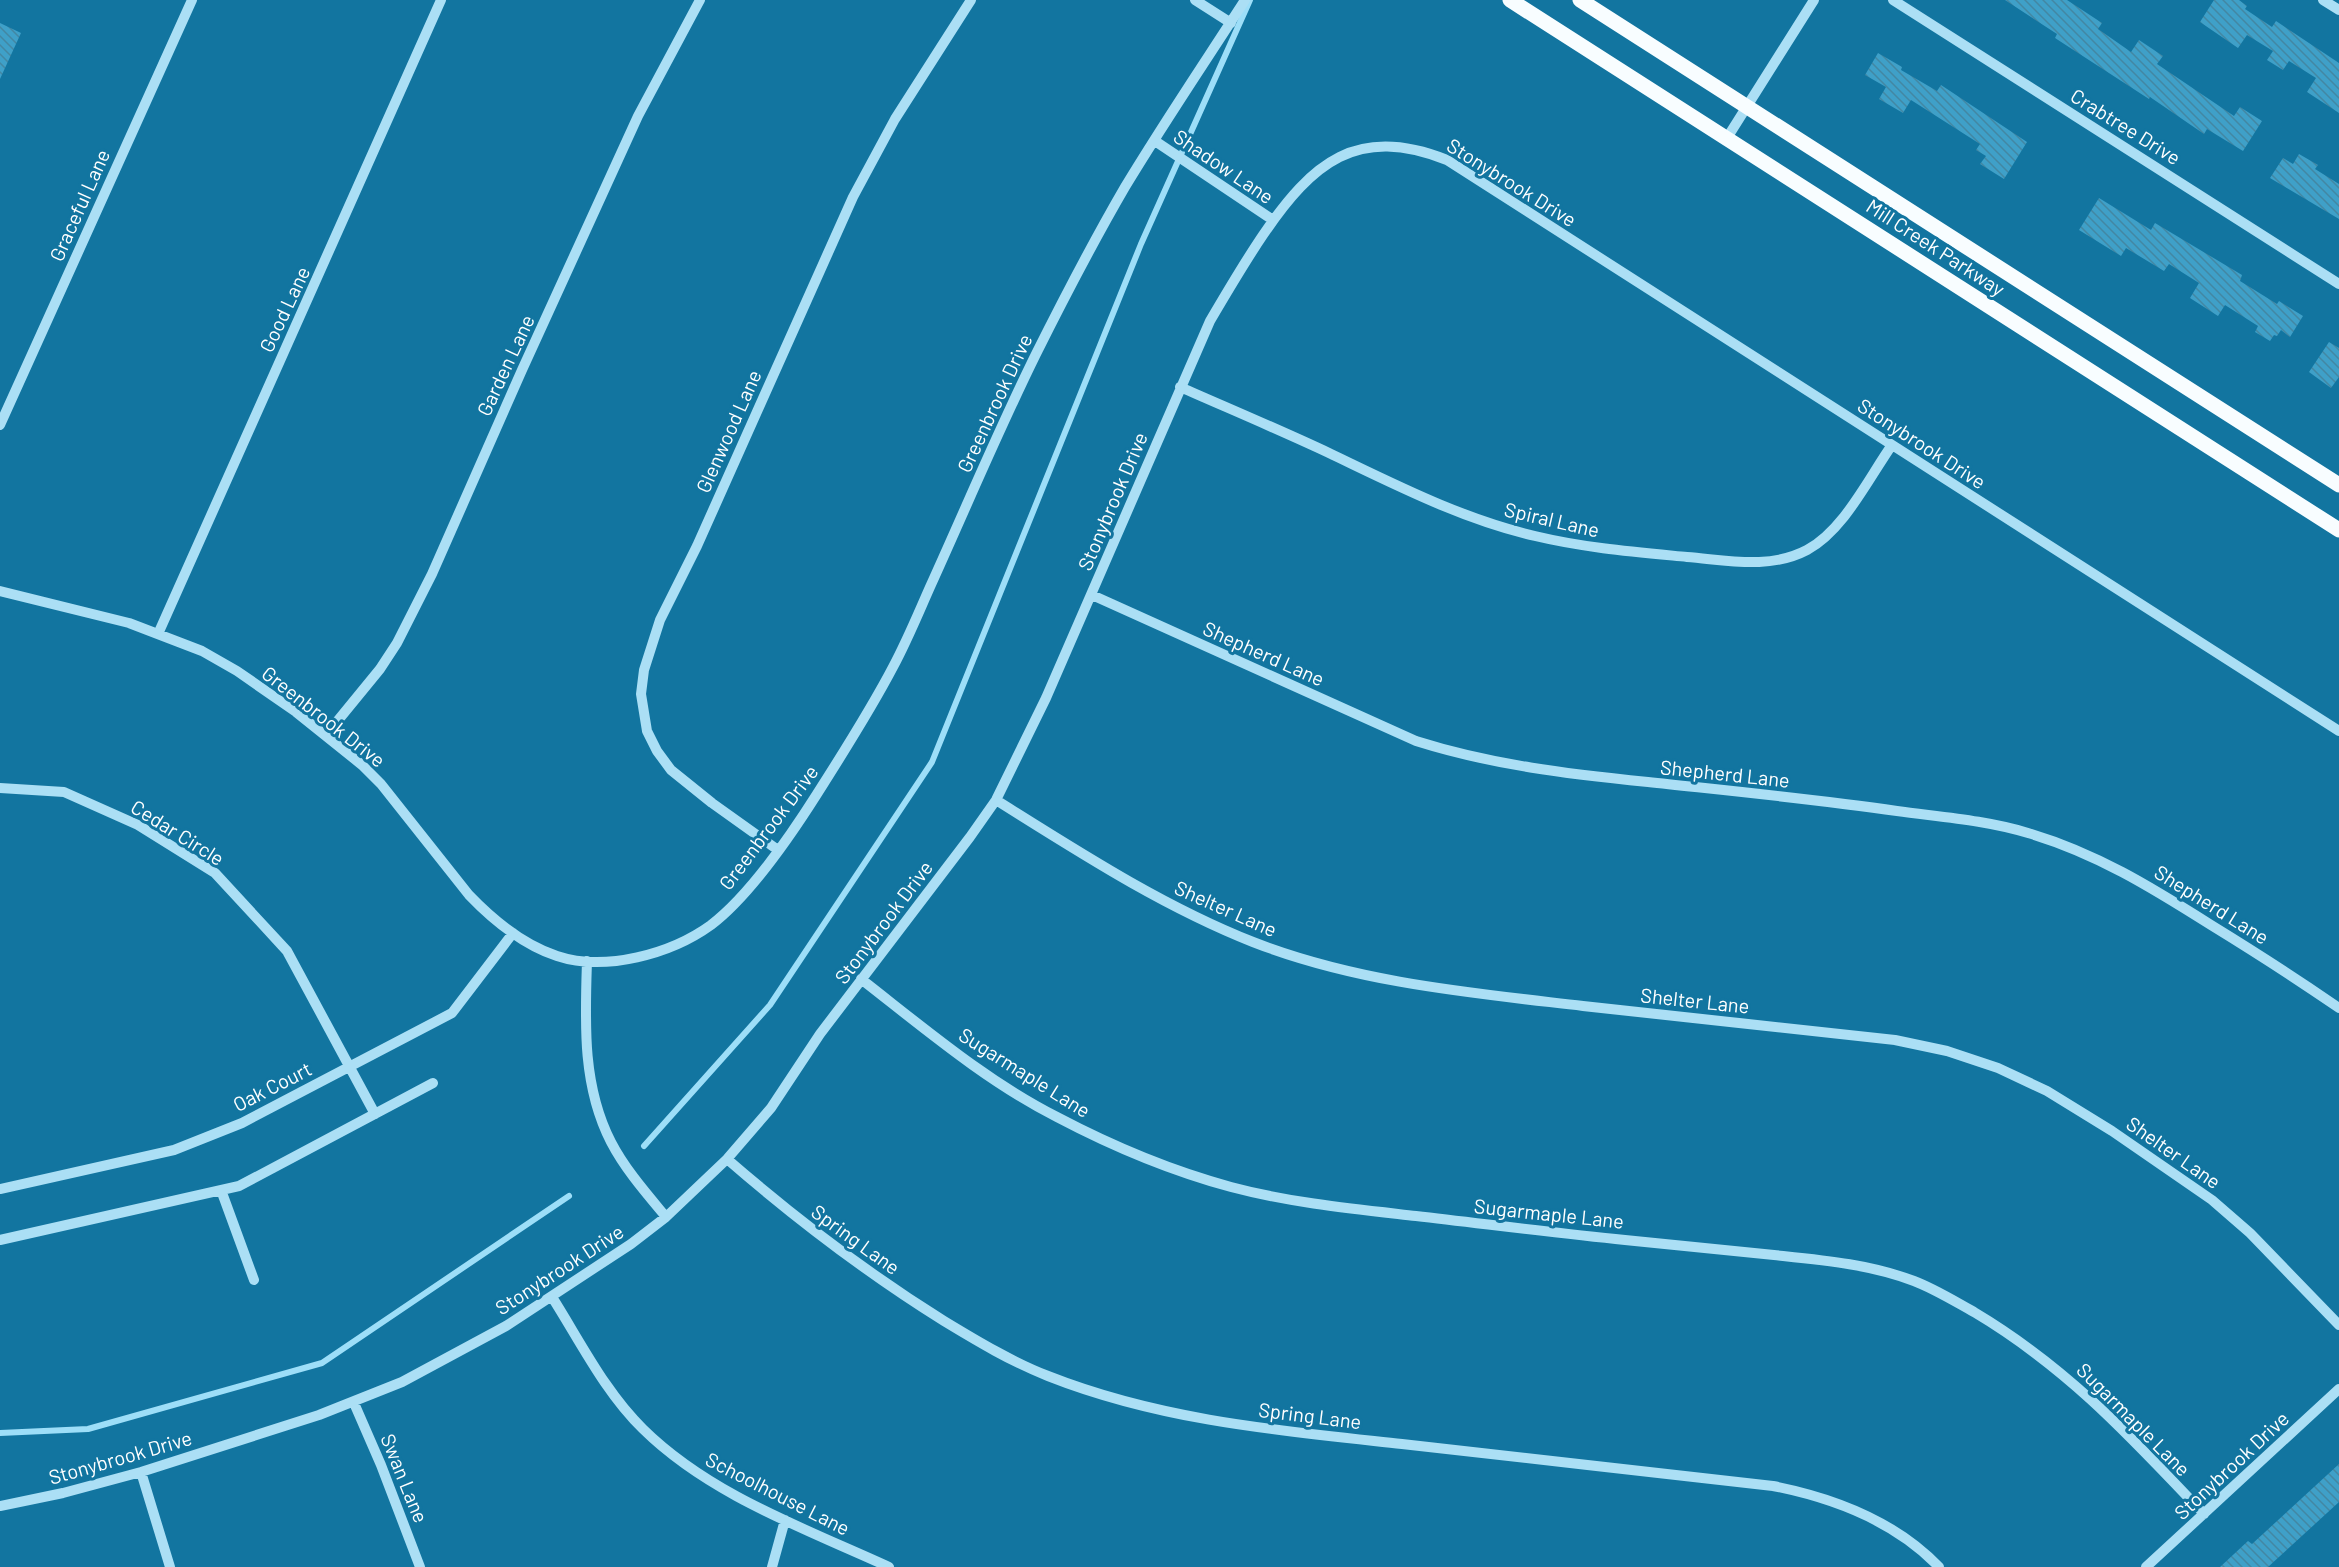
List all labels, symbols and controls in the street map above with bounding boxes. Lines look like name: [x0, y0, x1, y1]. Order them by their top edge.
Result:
street label: Crabtree Drive: [2067, 83, 2185, 169]
street label: Shadow Lane: [1169, 124, 1279, 208]
street label: Stonybrook Drive: [1443, 133, 1581, 231]
street label: Graceful Lane: [44, 145, 114, 265]
street label: Mill Creek Parkway: [1862, 193, 2010, 301]
street label: Good Lane: [254, 262, 314, 356]
street label: Garden Lane: [471, 311, 539, 419]
street label: Greenbrook Drive: [951, 330, 1037, 476]
street label: Glenwood Lane: [690, 366, 766, 496]
street label: Stonybrook Drive: [1853, 393, 1991, 493]
street label: Stonybrook Drive: [1072, 428, 1152, 574]
street label: Spiral Lane: [1502, 496, 1602, 542]
street label: Shepherd Lane: [1200, 616, 1328, 690]
street label: Greenbrook Drive: [258, 660, 390, 772]
street label: Shepherd Lane: [1659, 754, 1791, 792]
street label: Greenbrook Drive: [713, 760, 823, 894]
street label: Cedar Circle: [127, 794, 229, 870]
street label: Stonybrook Drive: [829, 856, 937, 988]
street label: Shepherd Lane: [2150, 859, 2274, 949]
street label: Shelter Lane: [1171, 875, 1281, 941]
street label: Shelter Lane: [1639, 982, 1751, 1018]
street label: Sugarmaple Lane: [955, 1022, 1095, 1122]
street label: Oak Court: [229, 1056, 315, 1116]
street label: Shelter Lane: [2122, 1111, 2226, 1193]
street label: Sugarmaple Lane: [1473, 1193, 1625, 1233]
street label: Spring Lane: [807, 1199, 905, 1279]
street label: Stonybrook Drive: [490, 1219, 628, 1319]
street label: Sugarmaple Lane: [2072, 1357, 2196, 1481]
street label: Spring Lane: [1257, 1397, 1363, 1433]
street label: Stonybrook Drive: [2169, 1406, 2293, 1524]
street label: Stonybrook Drive: [46, 1425, 194, 1489]
street label: Swan Lane: [376, 1430, 434, 1526]
street label: Schoolhouse Lane: [702, 1446, 854, 1540]

